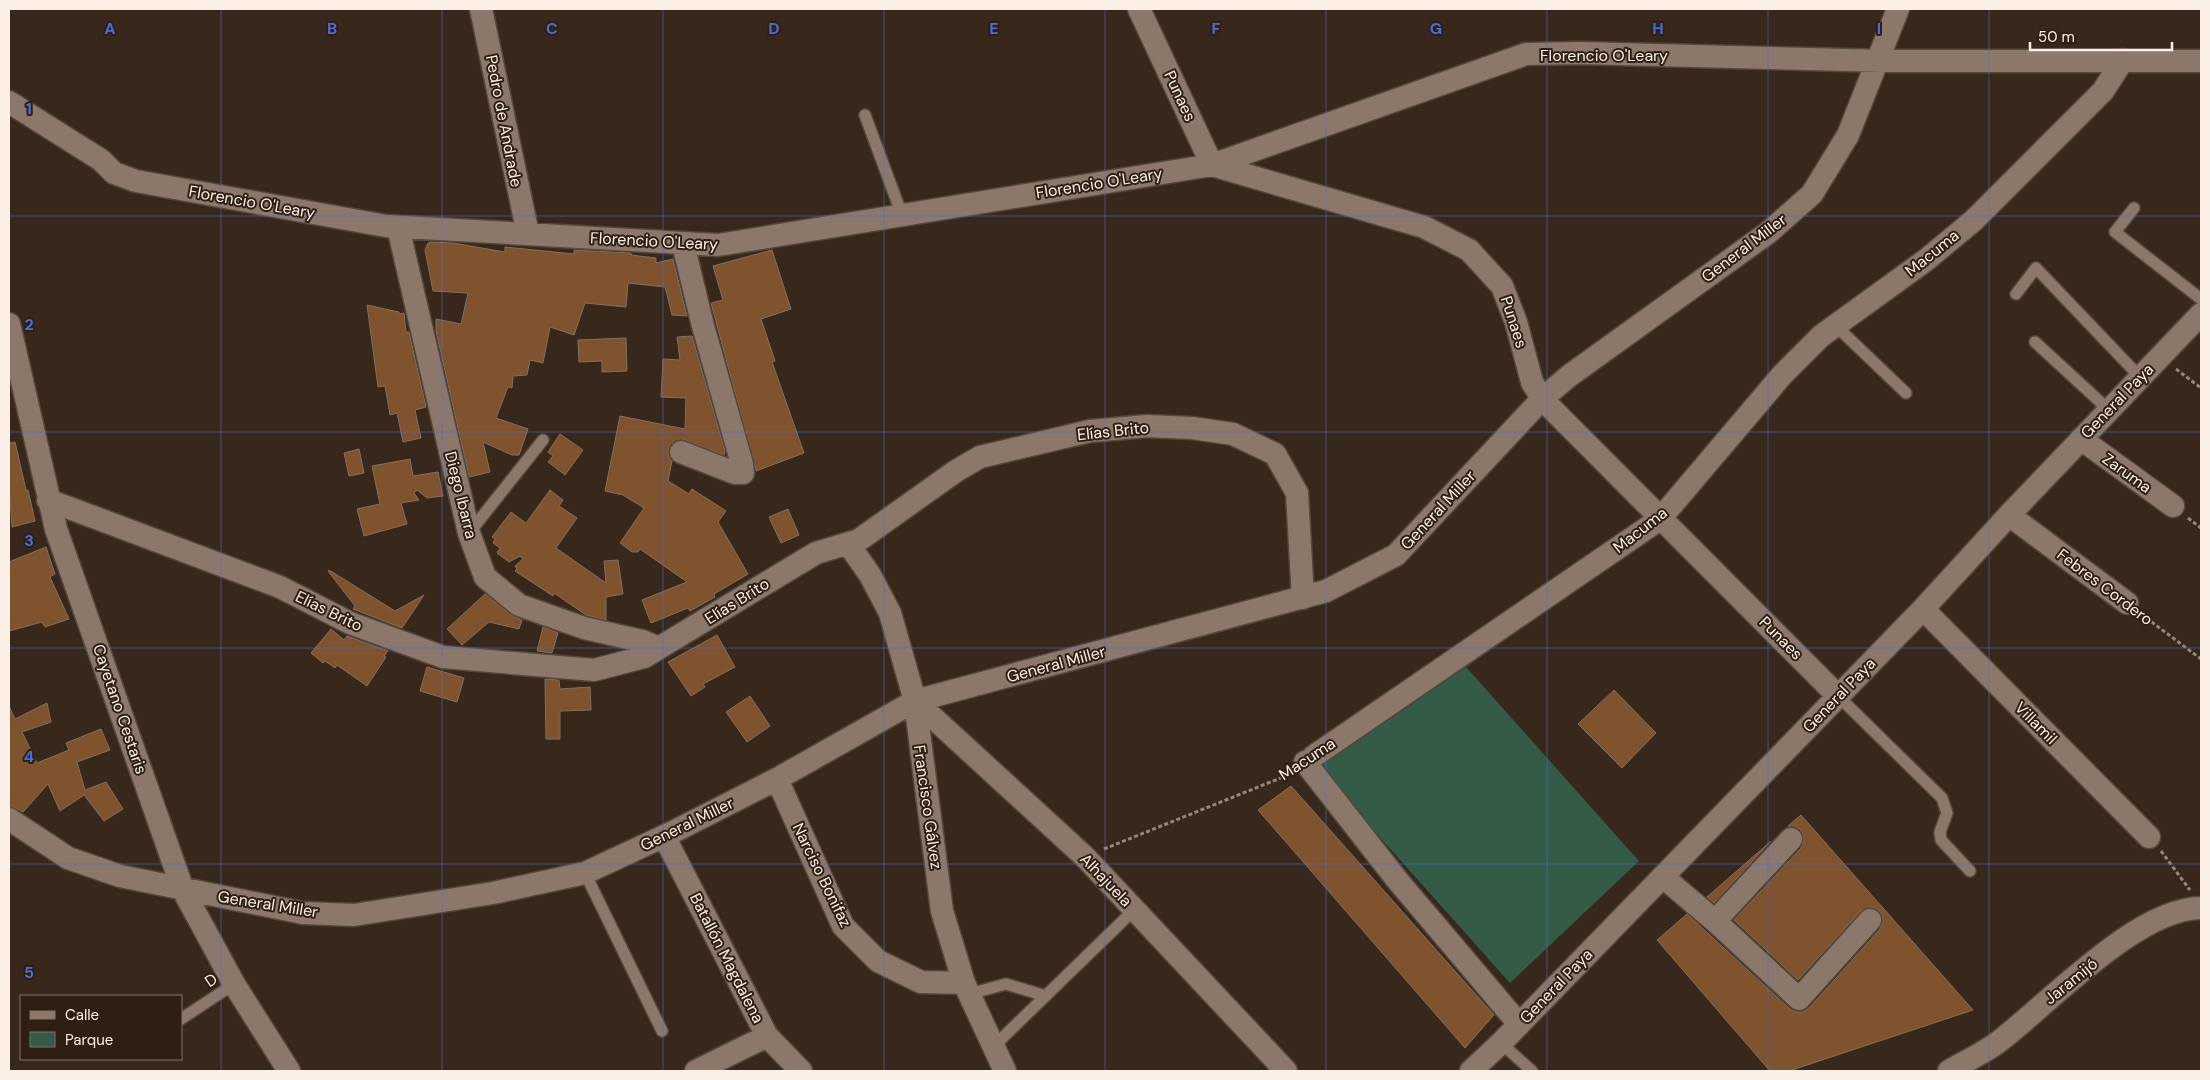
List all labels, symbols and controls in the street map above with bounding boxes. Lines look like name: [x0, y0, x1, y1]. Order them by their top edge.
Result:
text: A: [104, 18, 116, 39]
text: B: [327, 18, 337, 39]
text: C: [546, 18, 558, 39]
text: D: [768, 18, 780, 39]
text: E: [989, 18, 999, 39]
text: F: [1212, 18, 1221, 39]
text: G: [1430, 18, 1442, 39]
text: H: [1652, 18, 1664, 39]
text: I: [1877, 18, 1881, 39]
scale bar: [2030, 20, 2172, 52]
text: 50 m: [2038, 27, 2075, 47]
street label: Florencio O'Leary: [1540, 45, 1668, 66]
street label: Pedro de Andrade: [481, 53, 527, 189]
street label: Punaes: [1159, 67, 1201, 125]
text: 1: [26, 98, 32, 119]
street label: Florencio O'Leary: [1034, 163, 1164, 203]
street label: Florencio O'Leary: [187, 181, 317, 223]
street label: General Miller: [1697, 209, 1791, 287]
street label: Macuma: [1901, 225, 1963, 281]
street label: Florencio O'Leary: [590, 227, 719, 255]
street label: Punaes: [1496, 293, 1532, 351]
text: 2: [24, 314, 34, 335]
street label: General Paya: [2076, 359, 2158, 443]
street label: Elías Brito: [1076, 417, 1150, 445]
street label: Zaruma: [2098, 448, 2156, 498]
street label: Diego Ibarra: [440, 449, 482, 541]
street label: General Miller: [1396, 466, 1480, 554]
street label: Macuma: [1609, 502, 1671, 558]
text: 3: [24, 530, 34, 551]
street label: Febres Cordero: [2053, 544, 2157, 630]
street label: Elías Brito: [701, 573, 773, 629]
street label: Elías Brito: [292, 586, 366, 636]
street label: Punaes: [1755, 612, 1807, 664]
street label: Cayetano Cestaris: [88, 641, 152, 777]
street label: General Miller: [1004, 641, 1108, 687]
street label: General Paya: [1798, 653, 1880, 737]
street label: Villamil: [2010, 697, 2062, 749]
street label: Macuma: [1275, 733, 1339, 785]
street label: Francisco Gálvez: [909, 744, 947, 870]
text: 4: [24, 746, 34, 767]
street label: General Miller: [637, 792, 737, 856]
street label: Narciso Bonifaz: [788, 819, 856, 931]
street label: Alhajuela: [1075, 849, 1137, 911]
street label: General Miller: [216, 886, 320, 922]
street label: Batallón Magdalena: [685, 889, 769, 1027]
street label: General Paya: [1515, 944, 1597, 1028]
street label: Jaramijó: [2040, 953, 2102, 1009]
text: 5: [24, 962, 34, 983]
street label: D: [201, 968, 221, 992]
legend: [20, 995, 182, 1060]
text: Calle: [65, 1005, 99, 1025]
text: Parque: [65, 1030, 113, 1050]

